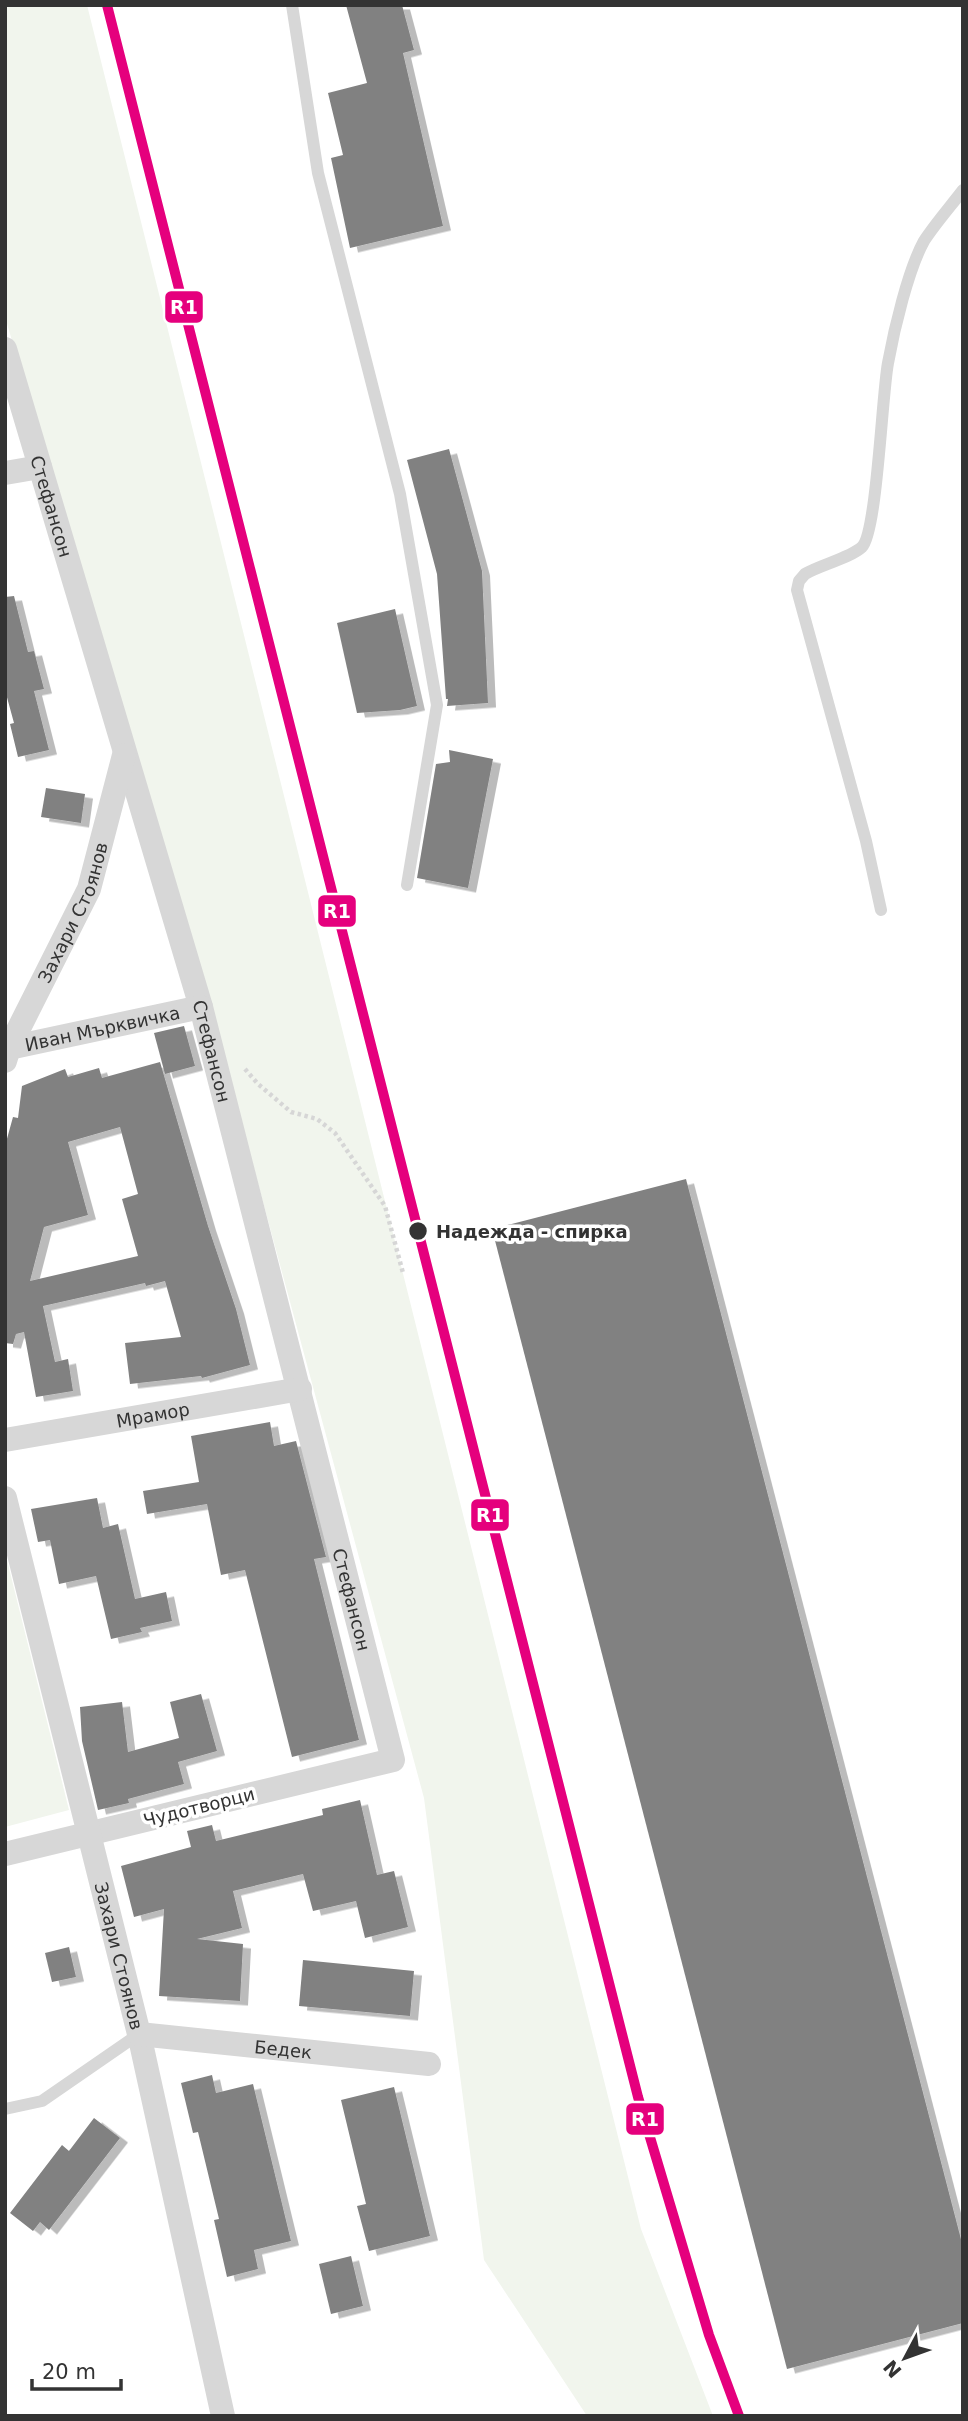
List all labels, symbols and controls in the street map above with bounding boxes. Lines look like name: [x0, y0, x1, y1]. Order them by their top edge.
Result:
line badge: R1: [164, 290, 204, 324]
text: R1: [170, 296, 198, 318]
street label: Стефансон: [27, 453, 77, 560]
street label: Захари Стоянов: [33, 840, 111, 986]
line badge: R1: [317, 894, 357, 928]
text: R1: [323, 900, 351, 922]
street label: Стефансон: [189, 997, 235, 1105]
street label: Иван Мърквичка: [23, 1001, 182, 1055]
marker: Надежда - спирка: [407, 1220, 429, 1242]
place label: Надежда - спирка: [436, 1221, 628, 1242]
street label: Мрамор: [115, 1398, 191, 1431]
line badge: R1: [470, 1498, 510, 1532]
text: R1: [476, 1504, 504, 1526]
street label: Стефансон: [329, 1546, 375, 1653]
street label: Чудотворци: [141, 1783, 257, 1831]
street label: Захари Стоянов: [91, 1880, 148, 2032]
street label: Бедек: [253, 2036, 313, 2062]
line badge: R1: [625, 2102, 665, 2136]
text: R1: [631, 2108, 659, 2130]
north arrow: [870, 2323, 940, 2393]
scale bar: [32, 2348, 121, 2392]
text: N: [879, 2356, 906, 2382]
text: 20 m: [42, 2360, 96, 2384]

